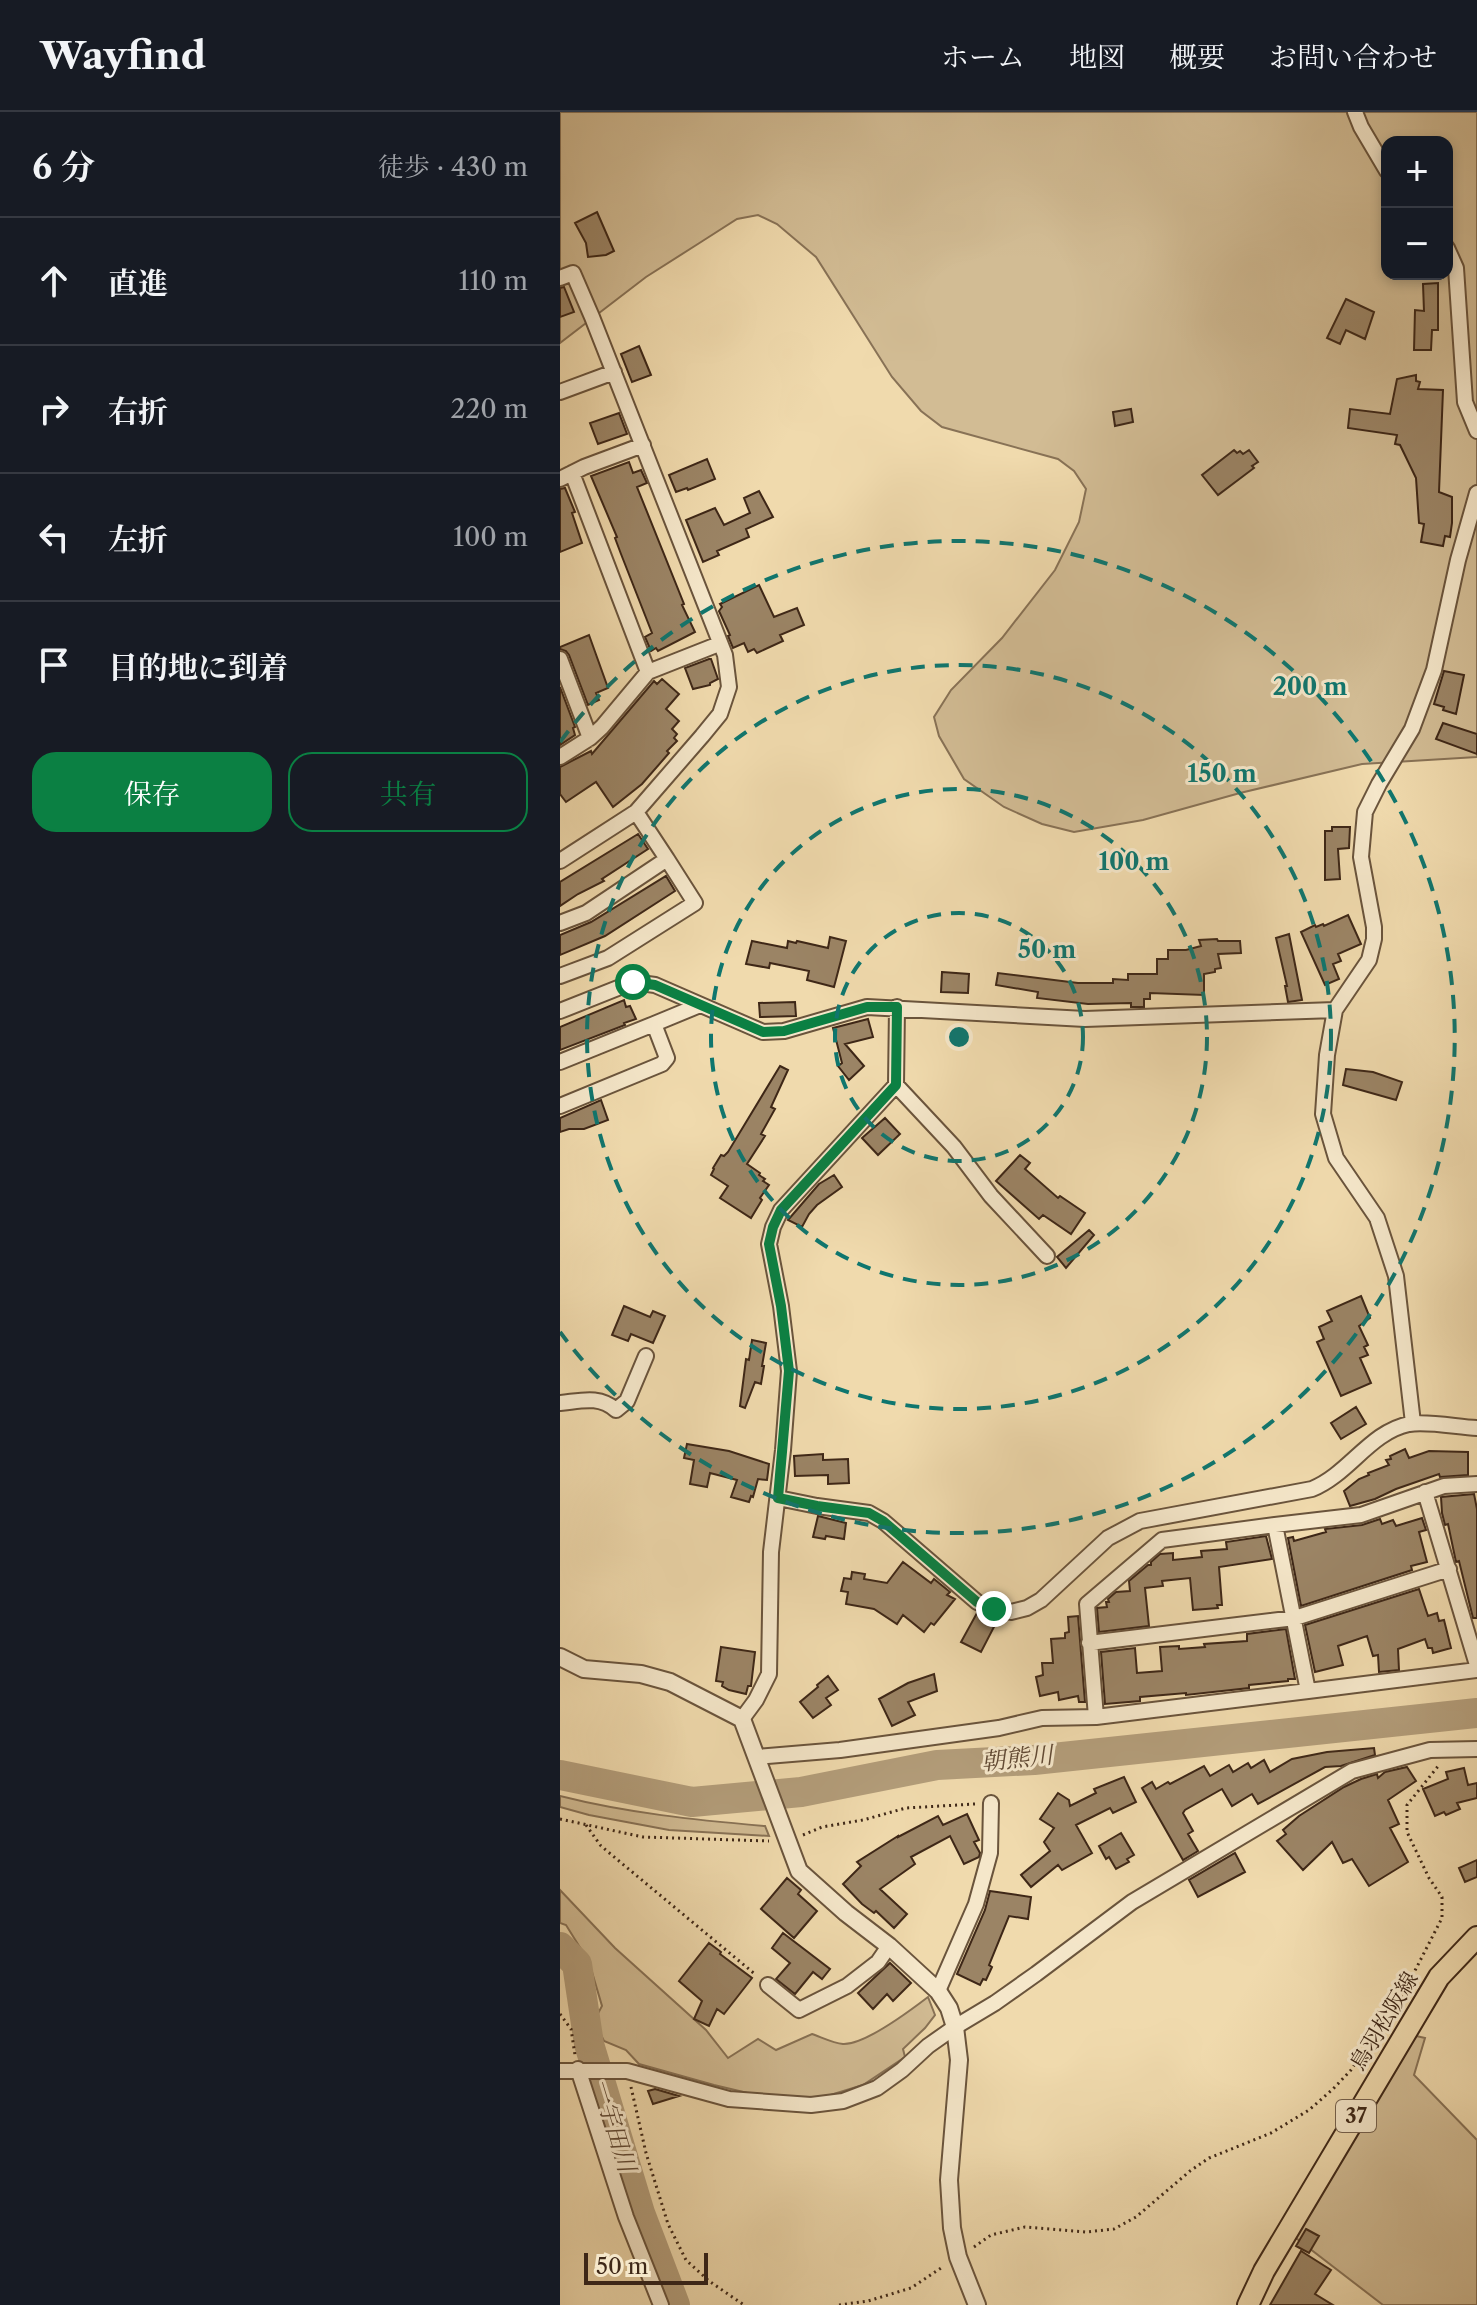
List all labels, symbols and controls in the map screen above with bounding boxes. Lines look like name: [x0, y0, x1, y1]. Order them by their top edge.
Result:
text: Wayfind: [40, 32, 206, 79]
text: ホーム: [941, 40, 1025, 74]
text: 地図: [1069, 40, 1125, 74]
text: 概要: [1169, 40, 1225, 74]
text: お問い合わせ: [1269, 40, 1437, 74]
map controls: [1381, 136, 1453, 280]
button: +: [1381, 136, 1453, 208]
text: 6 分: [32, 146, 95, 188]
text: 徒歩 · 430 m: [378, 151, 528, 183]
button: −: [1381, 208, 1453, 280]
icon: ahead: [32, 259, 76, 303]
text: 直進: [108, 265, 168, 302]
text: 110 m: [459, 265, 528, 297]
icon: right: [32, 387, 76, 431]
text: 右折: [108, 393, 168, 430]
text: 220 m: [450, 393, 528, 425]
icon: left: [32, 515, 76, 559]
text: 左折: [108, 521, 168, 558]
text: 100 m: [453, 521, 528, 553]
icon: arrive: [32, 643, 76, 687]
text: 目的地に到着: [108, 649, 288, 686]
text: 200 m: [1273, 672, 1347, 701]
button: 保存: [32, 752, 272, 832]
button: 共有: [288, 752, 528, 832]
text: 150 m: [1187, 759, 1257, 788]
text: 100 m: [1098, 847, 1170, 876]
text: 50 m: [1018, 935, 1076, 964]
route start: [615, 964, 651, 1000]
centre of rings: [945, 1023, 973, 1051]
route end: [976, 1591, 1012, 1627]
water label: 朝熊川: [980, 1740, 1057, 1776]
street label: 鳥羽松阪線: [1344, 1967, 1424, 2075]
water label: 一宇田川: [586, 2075, 643, 2178]
road number: 37: [1336, 2100, 1376, 2132]
scale bar: [584, 2249, 708, 2285]
text: 50 m: [596, 2253, 648, 2280]

